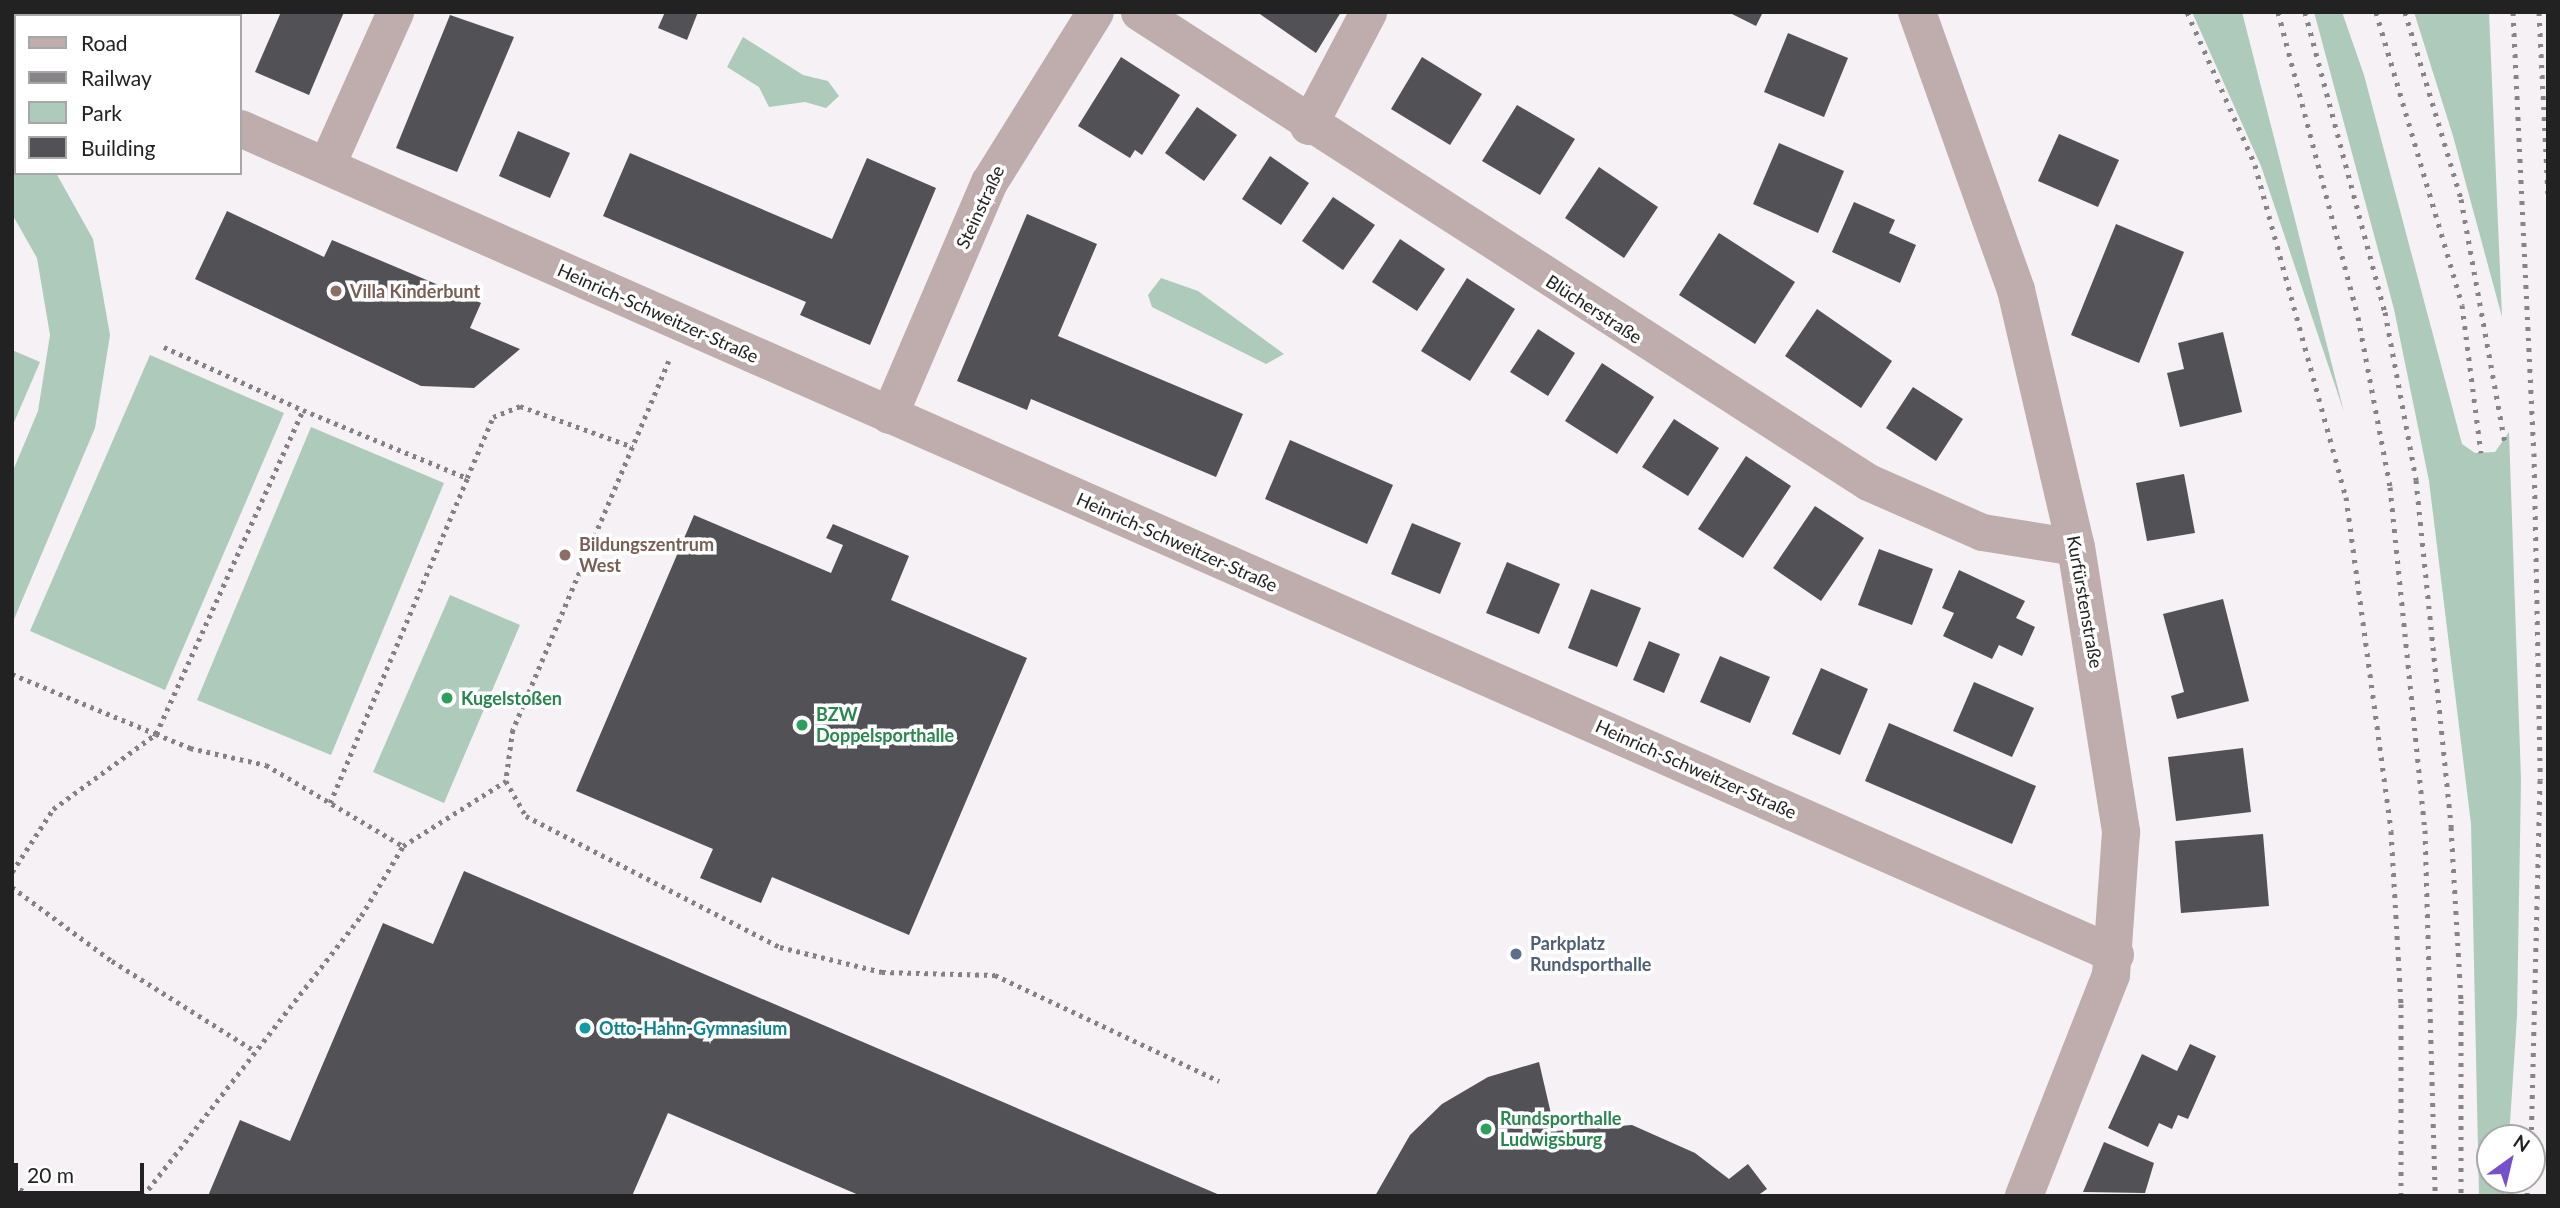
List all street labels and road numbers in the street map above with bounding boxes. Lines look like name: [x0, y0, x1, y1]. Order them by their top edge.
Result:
street label: Steinstraße: [951, 162, 1009, 252]
street label: Heinrich-Schweitzer-Straße: [554, 259, 762, 367]
street label: Blücherstraße: [1542, 270, 1646, 348]
street label: Heinrich-Schweitzer-Straße: [1073, 488, 1281, 596]
street label: Kurfürstenstraße: [2063, 534, 2107, 670]
street label: Heinrich-Schweitzer-Straße: [1592, 715, 1800, 823]

